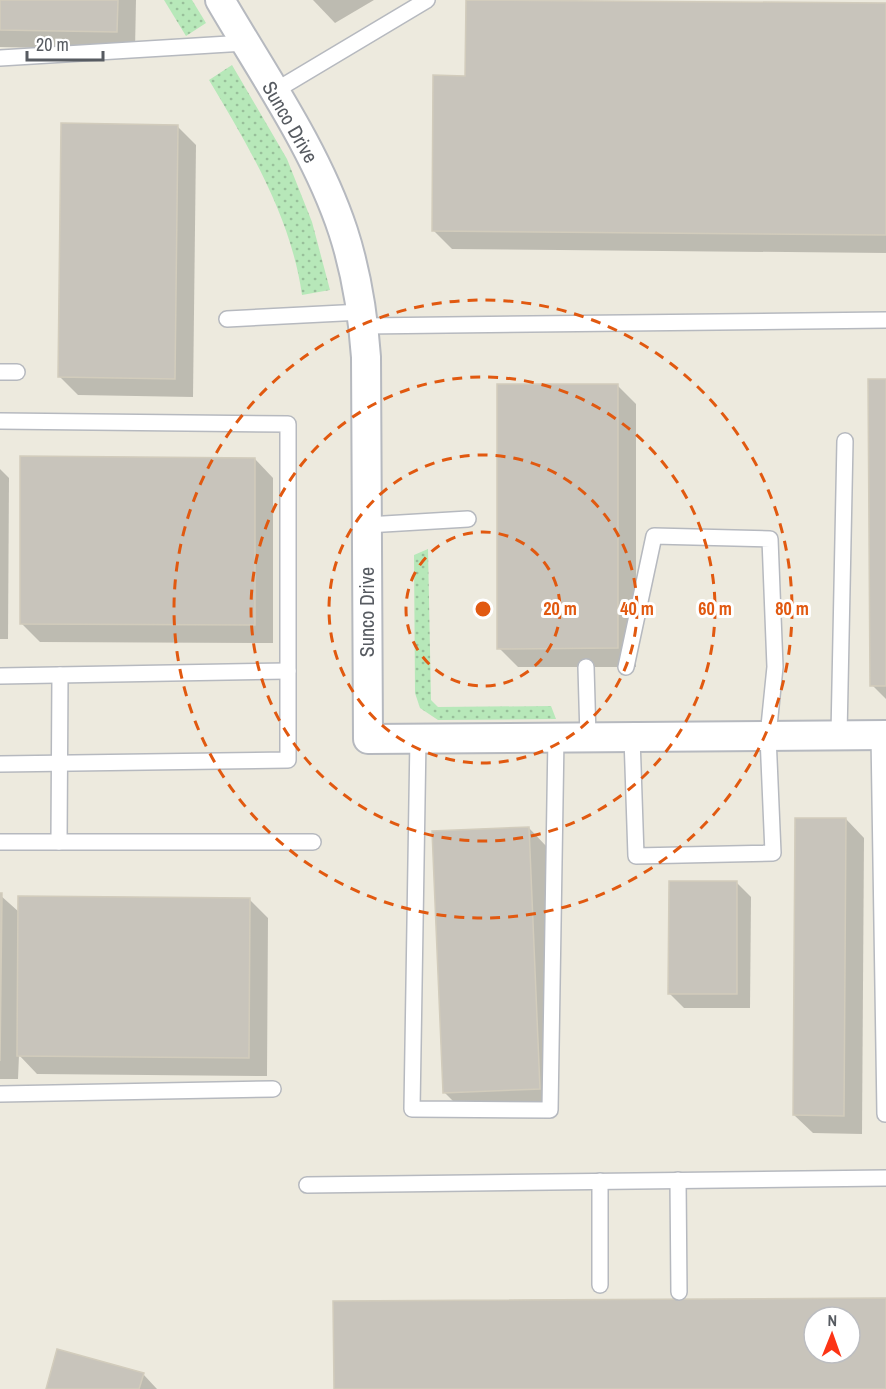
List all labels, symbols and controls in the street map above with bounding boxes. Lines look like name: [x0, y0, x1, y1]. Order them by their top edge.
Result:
scale bar: [27, 24, 104, 62]
text: 20 m: [36, 32, 69, 57]
street label: Sunco Drive: [256, 76, 325, 168]
street label: Sunco Drive: [353, 567, 380, 657]
text: 20 m: [543, 596, 577, 621]
text: 40 m: [620, 596, 654, 621]
text: 60 m: [698, 596, 732, 621]
text: 80 m: [775, 596, 809, 621]
centre of rings: [473, 599, 493, 619]
north arrow: [802, 1305, 862, 1365]
text: N: [827, 1309, 837, 1331]

